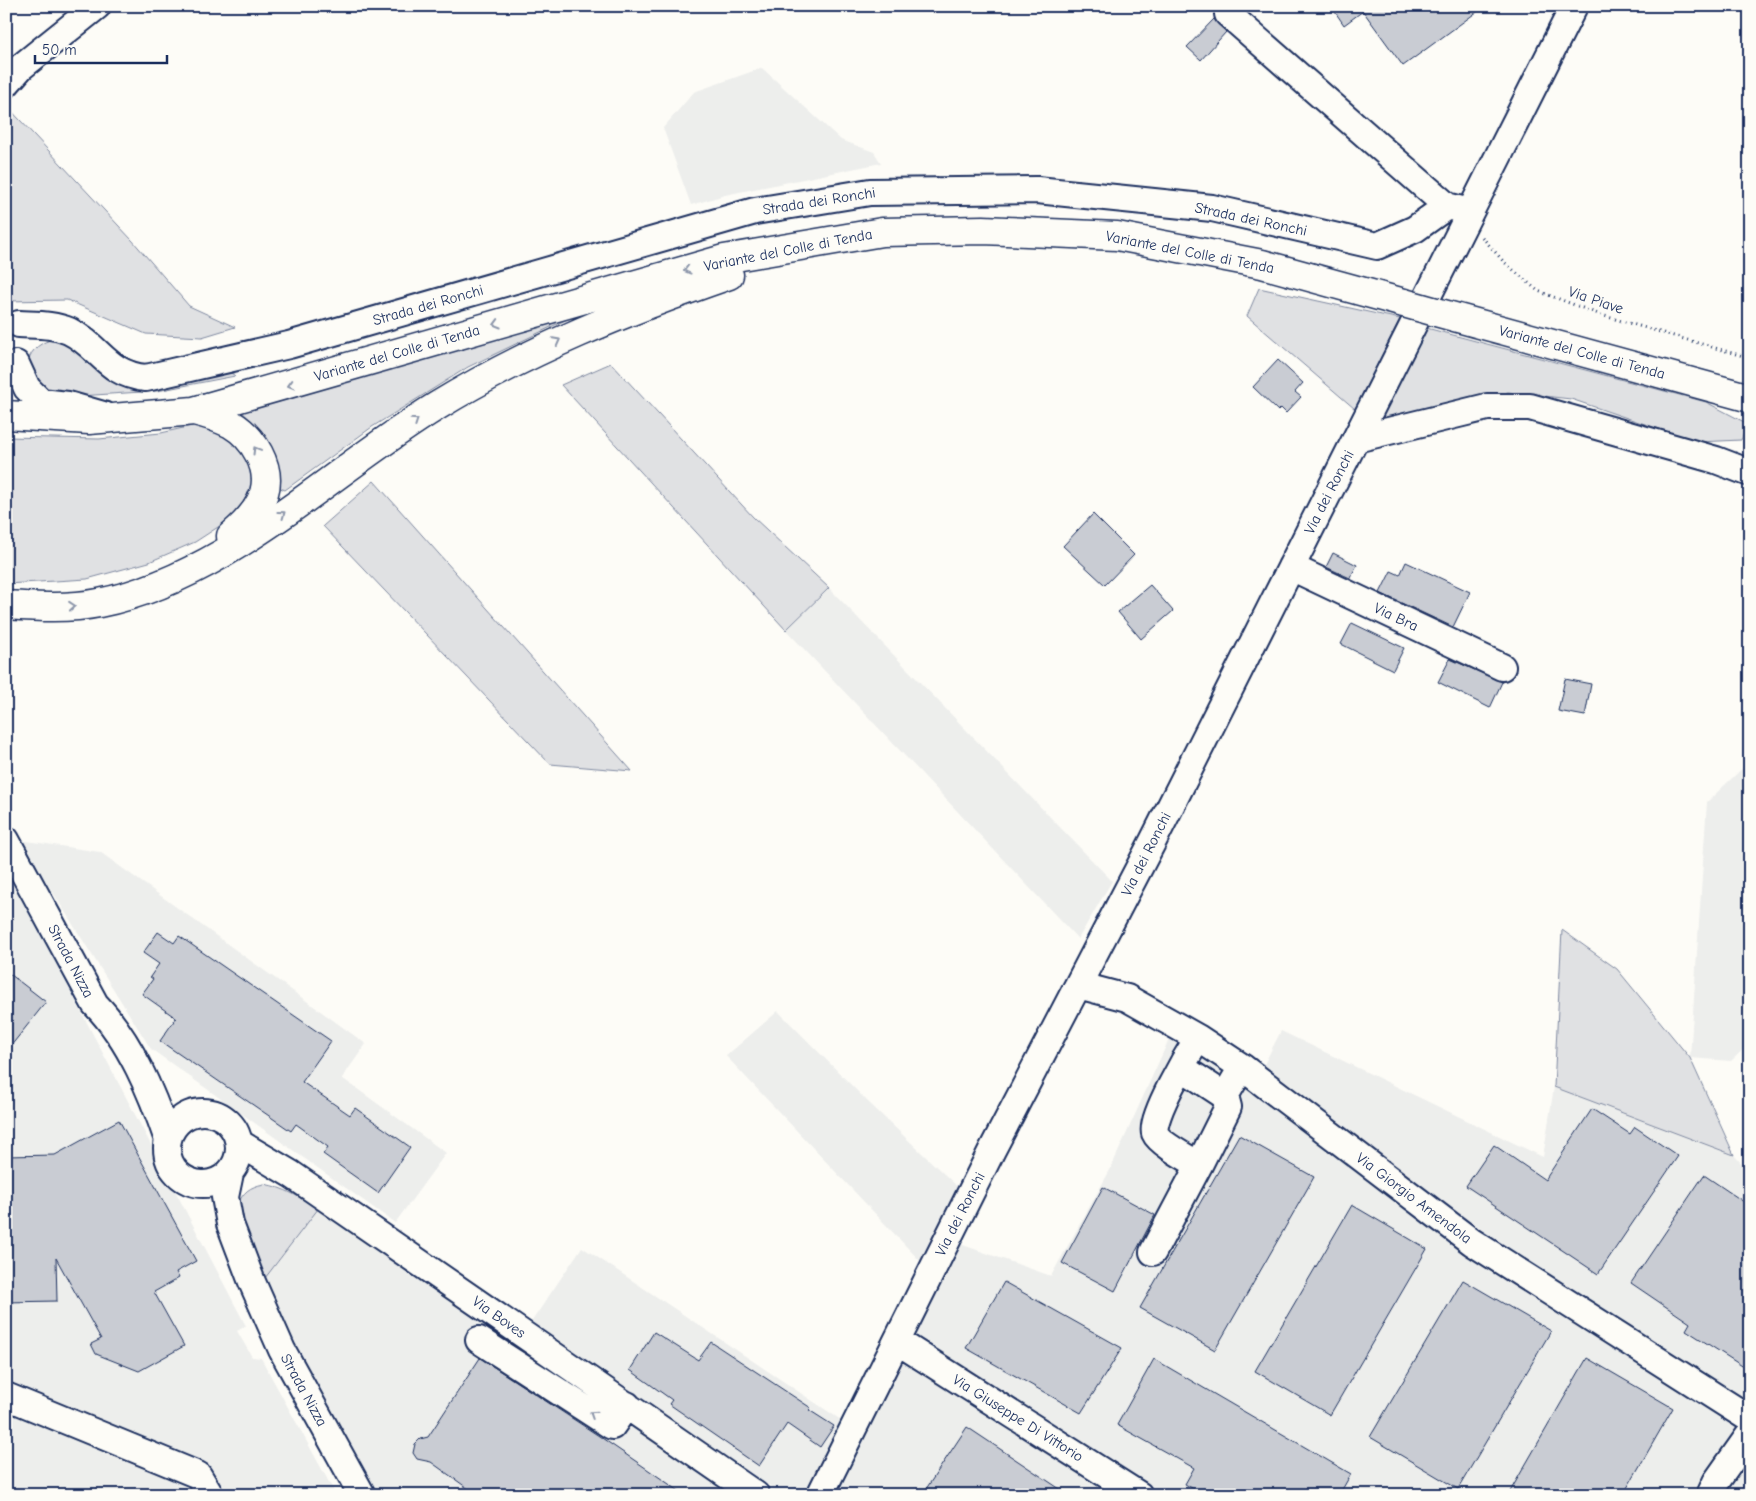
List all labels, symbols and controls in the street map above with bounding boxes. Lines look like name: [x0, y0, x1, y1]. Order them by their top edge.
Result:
scale bar: [35, 32, 168, 64]
text: 50 m: [42, 41, 77, 59]
street label: Strada dei Ronchi: [761, 183, 877, 219]
street label: Strada dei Ronchi: [1193, 198, 1309, 240]
street label: Variante del Colle di Tenda: [702, 225, 874, 275]
street label: Variante del Colle di Tenda: [1104, 227, 1276, 277]
one-way arrow: [682, 264, 691, 275]
street label: Strada dei Ronchi: [371, 281, 485, 329]
street label: Via Piave: [1566, 282, 1626, 318]
one-way arrow: [493, 318, 501, 328]
street label: Variante del Colle di Tenda: [312, 321, 482, 385]
street label: Variante del Colle di Tenda: [1497, 321, 1667, 383]
one-way arrow: [552, 337, 561, 347]
one-way arrow: [287, 379, 295, 389]
one-way arrow: [410, 418, 419, 427]
one-way arrow: [253, 447, 263, 456]
street label: Via dei Ronchi: [1300, 447, 1358, 537]
one-way arrow: [276, 511, 286, 520]
street label: Via Bra: [1371, 599, 1421, 635]
one-way arrow: [69, 601, 77, 612]
street label: Via dei Ronchi: [1117, 809, 1175, 899]
street label: Strada Nizza: [44, 921, 98, 1001]
street label: Via Giorgio Amendola: [1353, 1149, 1475, 1247]
street label: Via dei Ronchi: [931, 1169, 989, 1259]
street label: Via Boves: [469, 1292, 529, 1342]
street label: Strada Nizza: [277, 1350, 331, 1430]
street label: Via Giuseppe Di Vittorio: [949, 1370, 1087, 1466]
one-way arrow: [589, 1410, 598, 1420]

